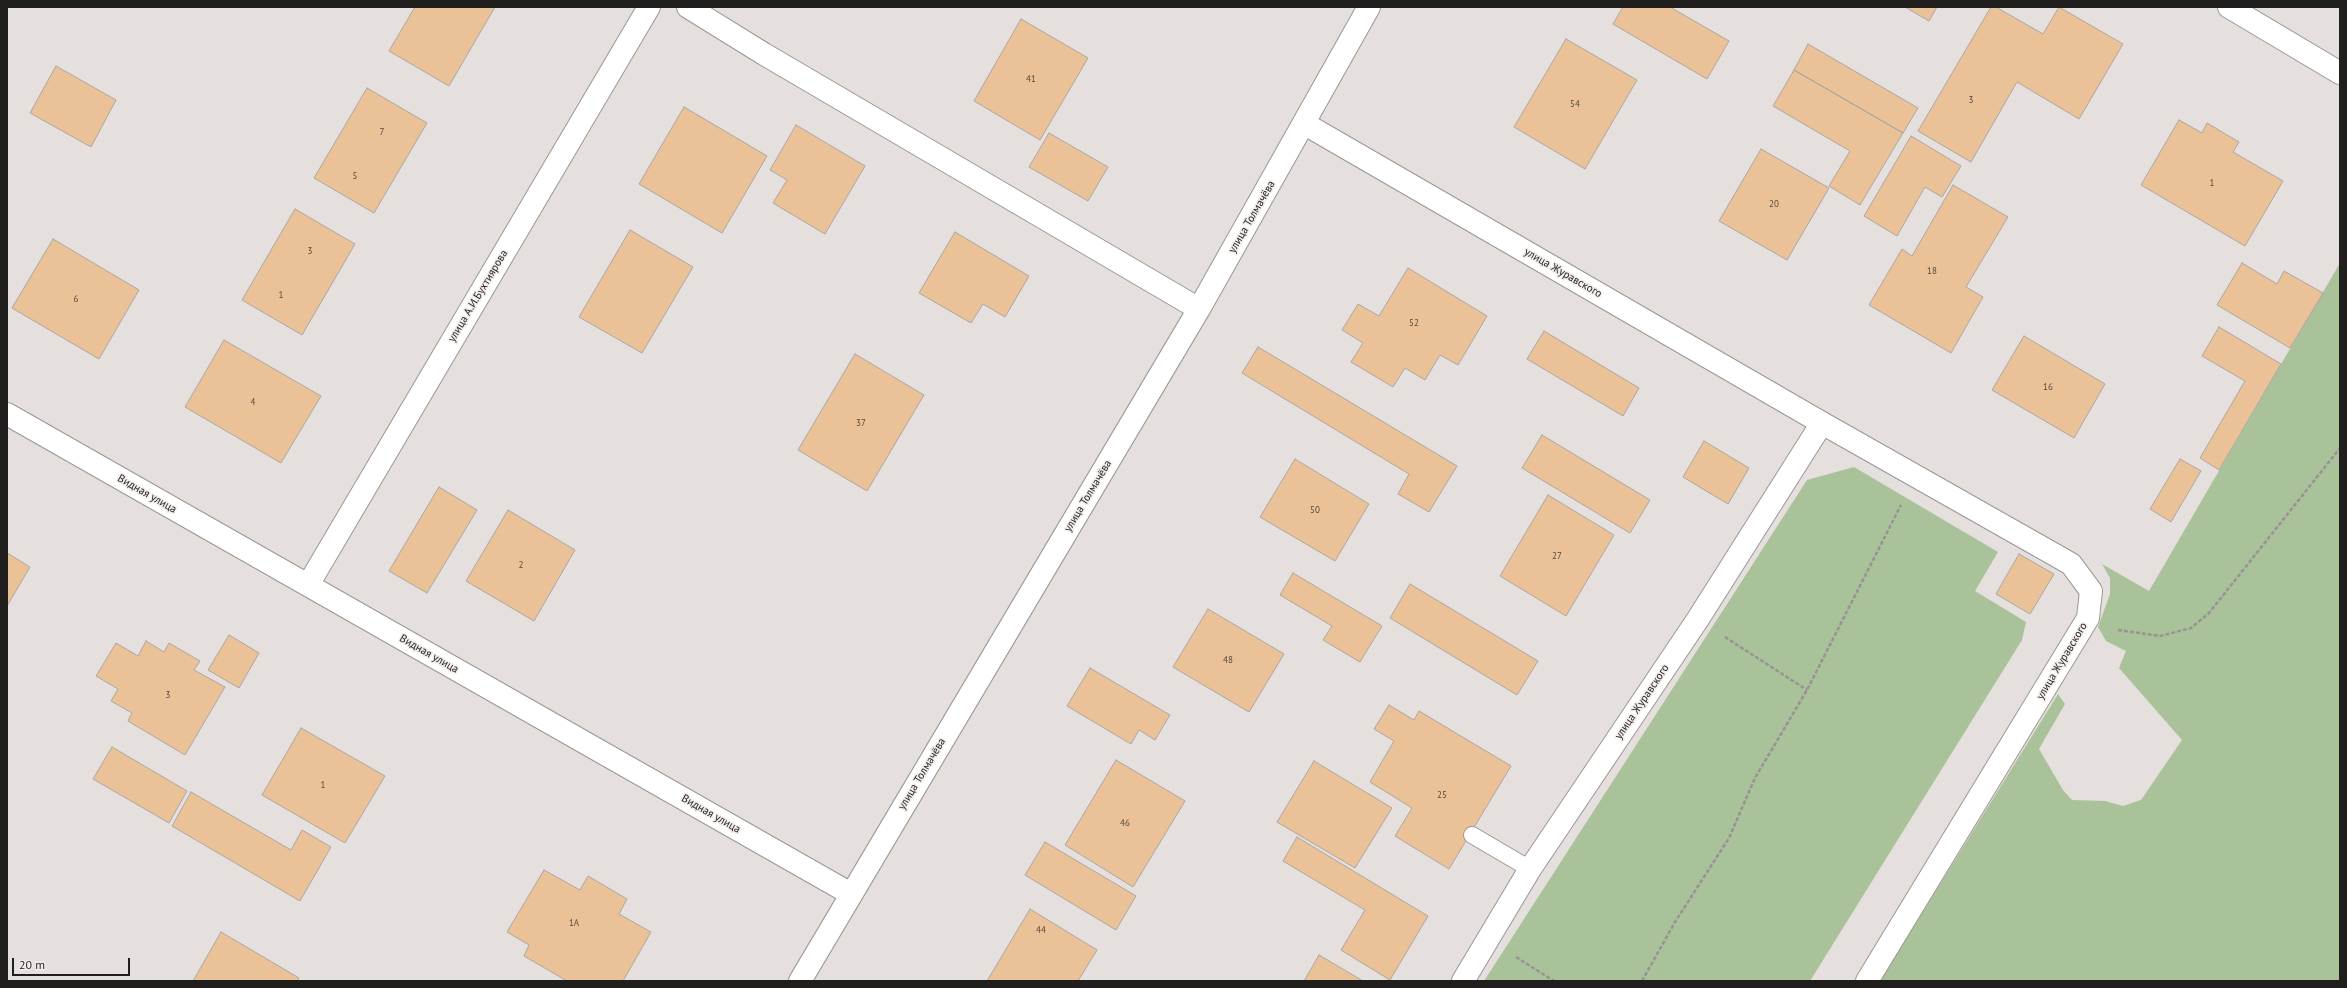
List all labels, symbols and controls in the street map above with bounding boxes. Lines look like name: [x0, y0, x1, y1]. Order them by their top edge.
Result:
house number: 41: [1026, 74, 1036, 84]
house number: 3: [1969, 95, 1973, 105]
house number: 54: [1570, 99, 1580, 109]
house number: 7: [380, 127, 384, 137]
house number: 5: [353, 171, 357, 181]
street label: улица Толмачёва: [1226, 178, 1278, 256]
house number: 1: [2210, 178, 2214, 188]
house number: 20: [1769, 199, 1779, 209]
street label: улица Журавского: [1522, 245, 1604, 301]
house number: 3: [308, 246, 312, 256]
street label: улица А.И.Бухтиярова: [445, 248, 511, 344]
house number: 18: [1927, 266, 1937, 276]
house number: 1: [279, 290, 283, 300]
house number: 6: [74, 294, 78, 304]
house number: 52: [1409, 318, 1419, 328]
house number: 16: [2043, 382, 2053, 392]
house number: 4: [251, 397, 255, 407]
house number: 37: [856, 418, 866, 428]
street label: улица Толмачёва: [1061, 458, 1115, 534]
street label: Видная улица: [115, 472, 179, 516]
house number: 50: [1310, 505, 1320, 515]
house number: 27: [1552, 551, 1562, 561]
house number: 2: [519, 560, 523, 570]
street label: улица Журавского: [2034, 620, 2090, 702]
street label: Видная улица: [397, 632, 461, 676]
house number: 48: [1223, 655, 1233, 665]
street label: улица Журавского: [1612, 662, 1672, 742]
house number: 3: [166, 690, 170, 700]
street label: улица Толмачёва: [895, 736, 949, 812]
house number: 1: [321, 780, 325, 790]
house number: 25: [1437, 790, 1447, 800]
street label: Видная улица: [679, 792, 743, 836]
house number: 46: [1120, 818, 1130, 828]
house number: 1А: [569, 918, 579, 928]
house number: 44: [1036, 925, 1046, 935]
scale bar: [14, 950, 132, 976]
text: 20 m: [19, 957, 45, 972]

